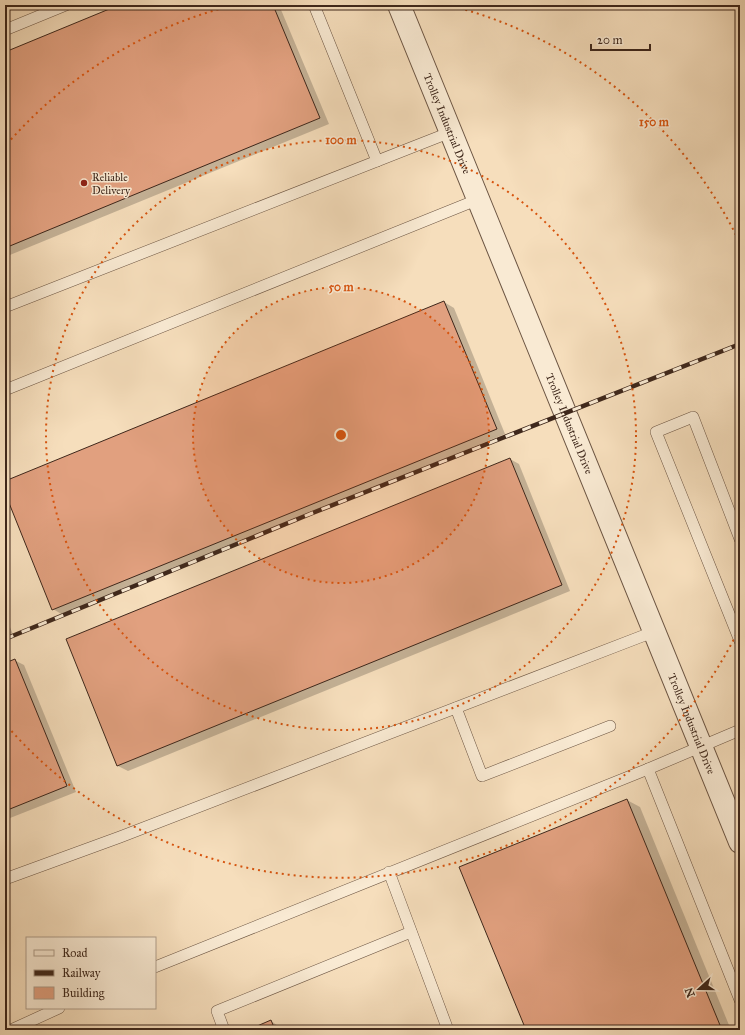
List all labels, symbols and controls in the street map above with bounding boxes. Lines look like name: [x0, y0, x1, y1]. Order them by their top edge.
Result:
scale bar: [591, 26, 650, 52]
text: 20 m: [597, 33, 623, 47]
street label: Trolley Industrial Drive: [421, 71, 474, 176]
text: 150 m: [639, 115, 670, 129]
text: 100 m: [325, 133, 358, 147]
place label: Reliable Delivery: [92, 171, 131, 197]
marker: Reliable Delivery: [79, 178, 89, 188]
text: 50 m: [328, 280, 355, 294]
street label: Trolley Industrial Drive: [543, 371, 596, 476]
centre of rings: [334, 428, 348, 442]
street label: Trolley Industrial Drive: [665, 671, 718, 776]
legend: [26, 937, 156, 1009]
text: Road: [62, 946, 88, 960]
text: Railway: [62, 966, 101, 980]
north arrow: [679, 969, 719, 1009]
text: N: [682, 985, 698, 999]
text: Building: [62, 986, 105, 1001]

